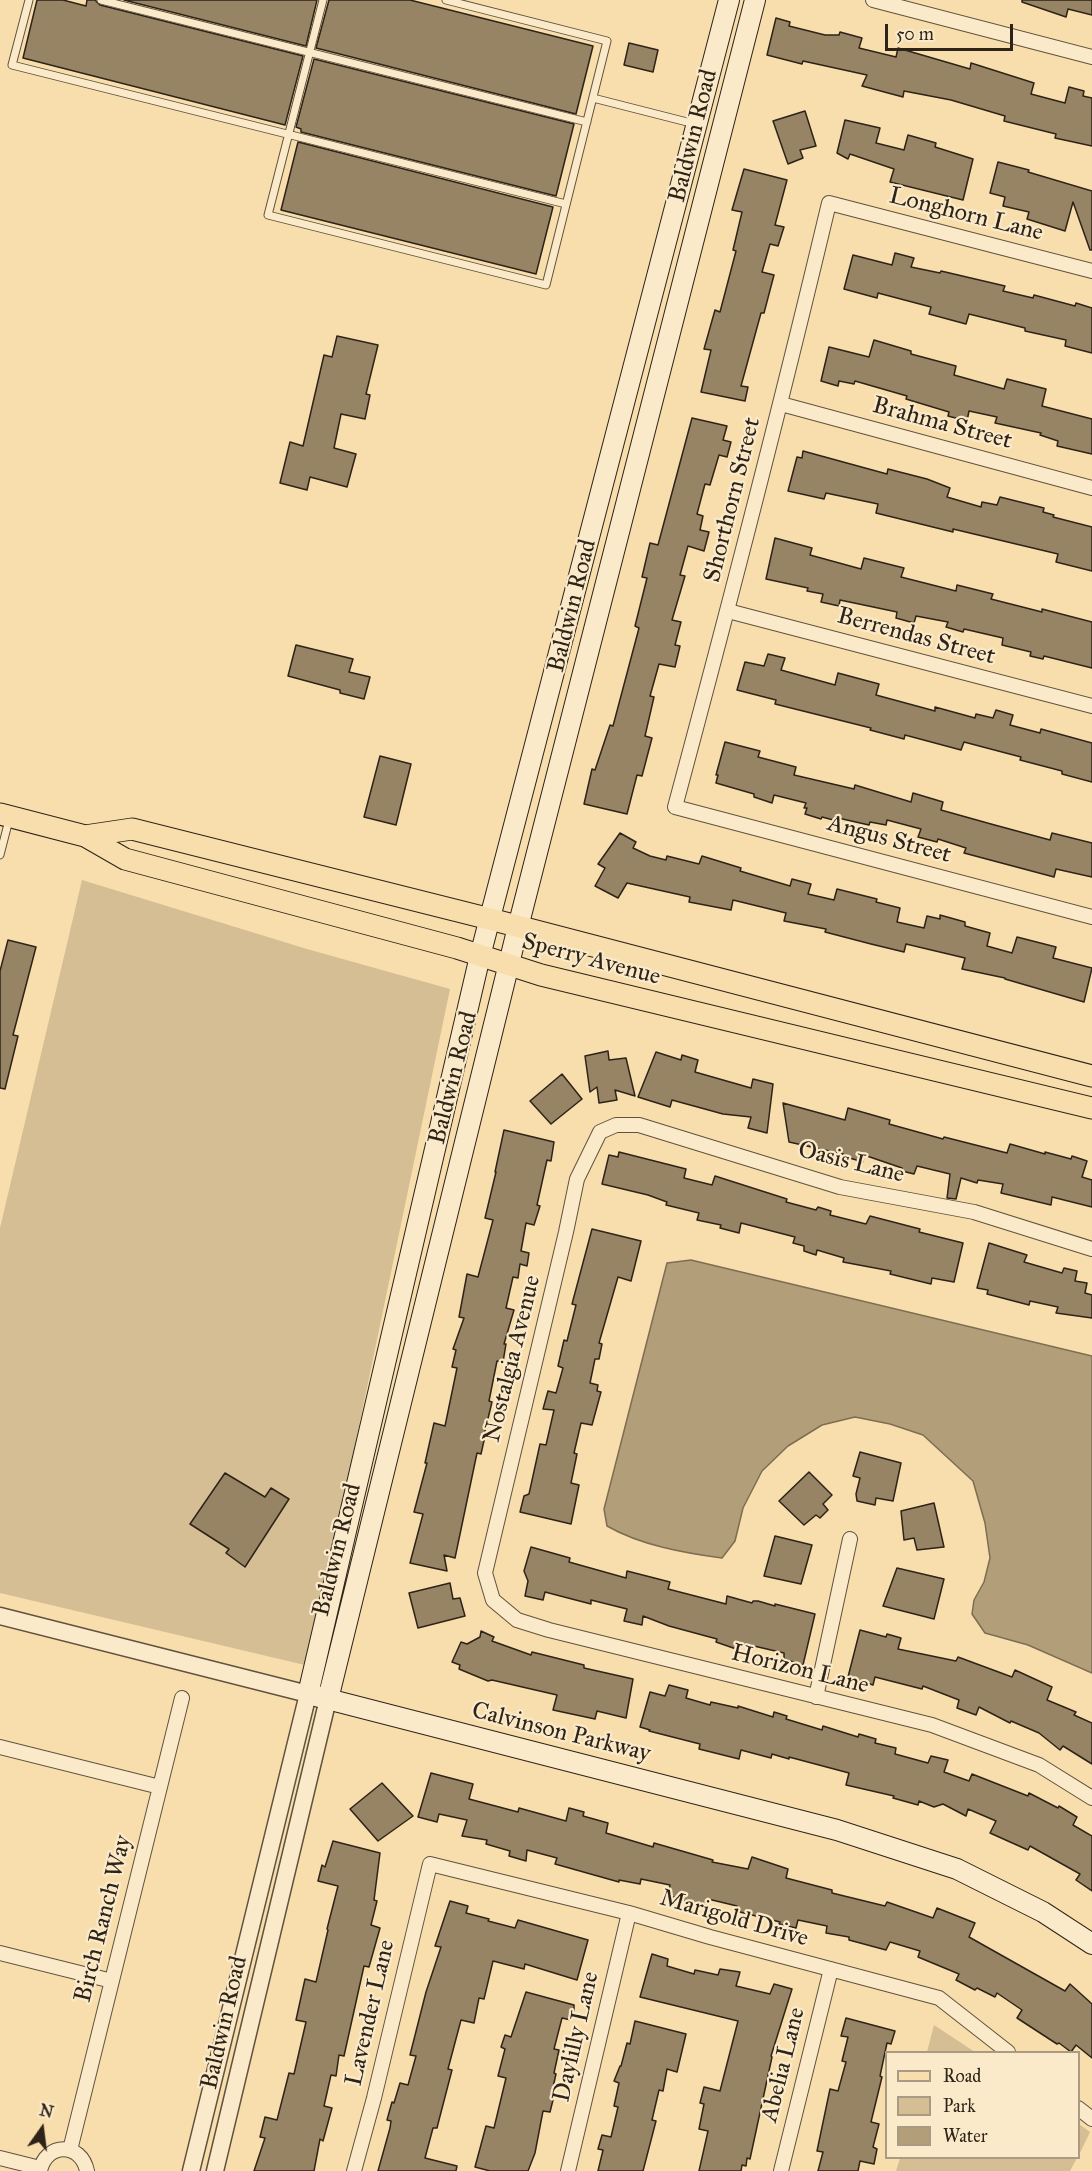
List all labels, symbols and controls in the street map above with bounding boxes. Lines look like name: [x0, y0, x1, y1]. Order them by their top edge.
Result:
scale bar: [888, 12, 1016, 50]
text: 50 m: [896, 23, 934, 45]
street label: Baldwin Road: [664, 67, 724, 205]
street label: Longhorn Lane: [886, 182, 1046, 248]
street label: Brahma Street: [869, 392, 1015, 456]
street label: Shorthorn Street: [699, 415, 767, 585]
street label: Baldwin Road: [543, 537, 603, 675]
street label: Berrendas Street: [834, 602, 998, 672]
street label: Angus Street: [824, 810, 954, 870]
street label: Sperry Avenue: [519, 928, 663, 992]
street label: Baldwin Road: [424, 1009, 484, 1147]
street label: Oasis Lane: [795, 1136, 907, 1190]
street label: Nostalgia Avenue: [478, 1272, 548, 1446]
street label: Baldwin Road: [308, 1481, 368, 1619]
street label: Horizon Lane: [728, 1639, 872, 1701]
street label: Calvinson Parkway: [469, 1697, 653, 1769]
street label: Birch Ranch Way: [69, 1832, 139, 2006]
street label: Marigold Drive: [657, 1884, 811, 1954]
street label: Lavender Lane: [340, 1937, 402, 2089]
street label: Baldwin Road: [196, 1954, 254, 2092]
street label: Daylilly Lane: [548, 1969, 606, 2105]
street label: Abelia Lane: [756, 2005, 812, 2125]
legend: [885, 2051, 1080, 2159]
text: Road: [943, 2065, 981, 2087]
text: Park: [943, 2095, 976, 2117]
north arrow: [12, 2099, 72, 2159]
text: N: [38, 2100, 55, 2122]
text: Water: [943, 2125, 987, 2147]

